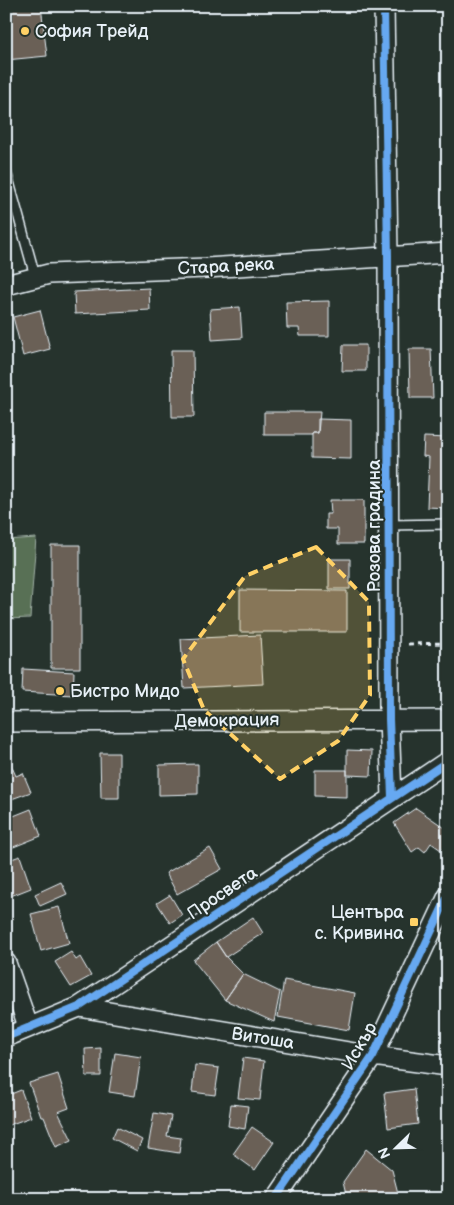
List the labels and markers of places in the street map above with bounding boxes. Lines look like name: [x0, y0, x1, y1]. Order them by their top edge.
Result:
place label: София Трейд: [35, 21, 148, 42]
marker: София Трейд: [19, 25, 31, 37]
place label: Бистро Мидо: [70, 681, 180, 702]
marker: Бистро Мидо: [54, 685, 66, 697]
place label: Центъра с. Кривина: [315, 902, 404, 944]
marker: Центъра с. Кривина: [408, 916, 420, 928]

